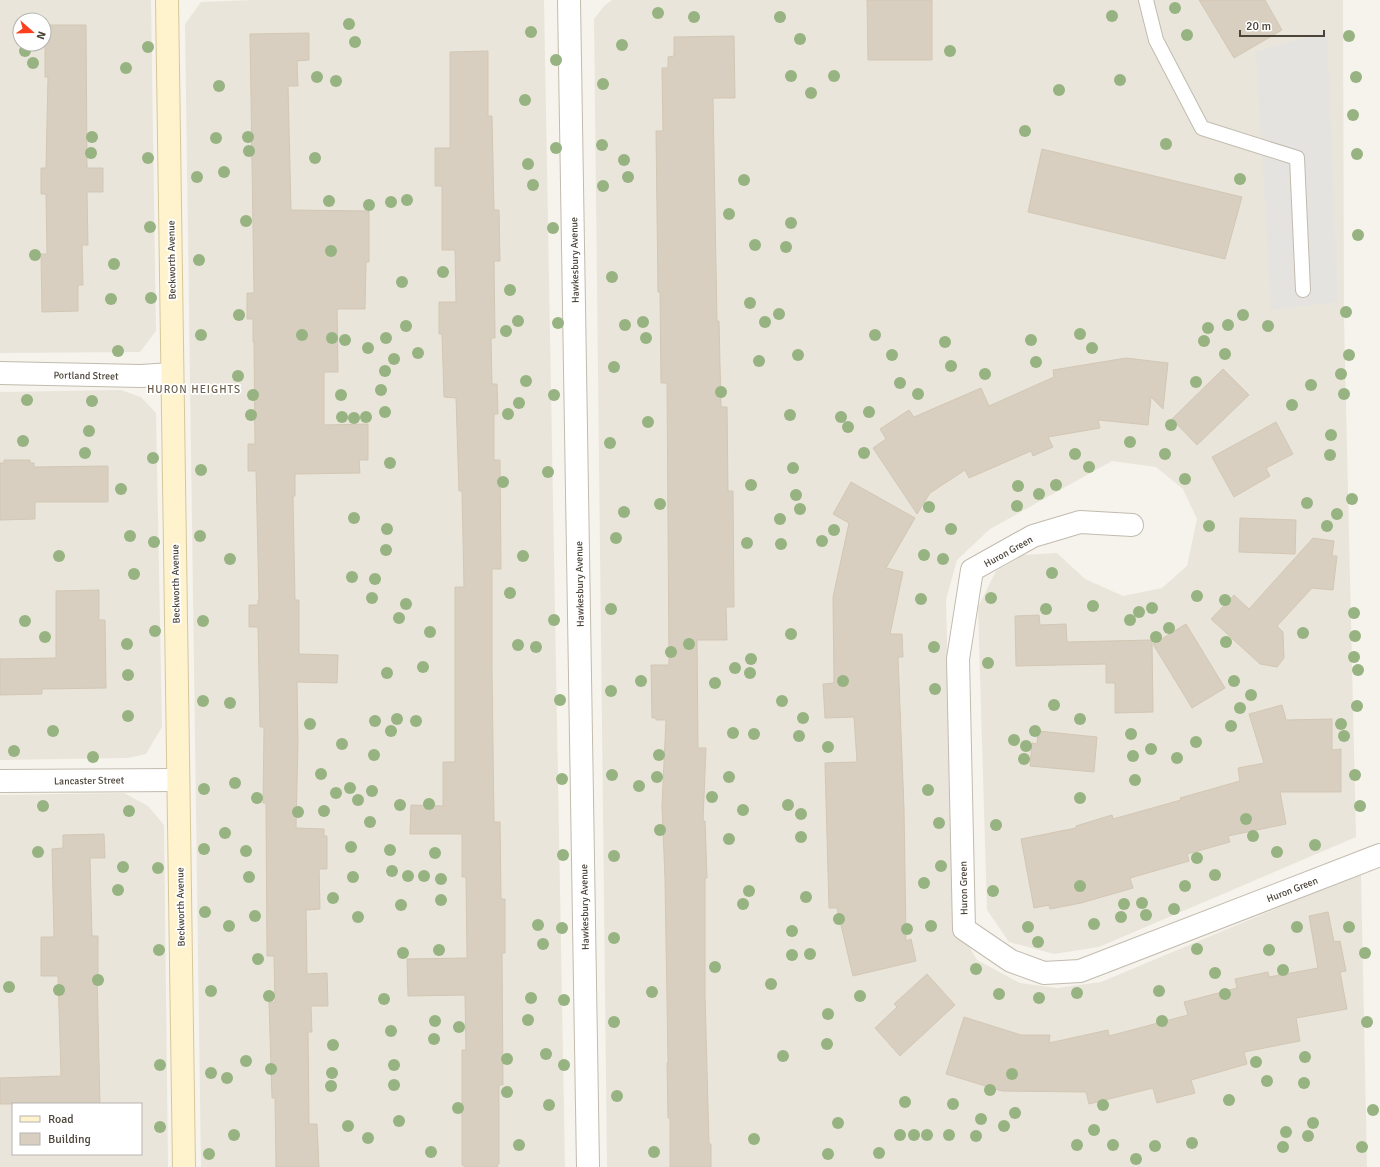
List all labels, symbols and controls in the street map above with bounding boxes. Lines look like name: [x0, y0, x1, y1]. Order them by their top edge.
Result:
north arrow: [12, 12, 52, 52]
scale bar: [1240, 12, 1324, 38]
text: 20 m: [1246, 19, 1271, 34]
text: N: [34, 29, 48, 41]
street label: Hawkesbury Avenue: [568, 217, 582, 303]
street label: Beckworth Avenue: [165, 220, 179, 300]
street label: Portland Street: [53, 369, 119, 383]
district label: HURON HEIGHTS: [147, 383, 241, 396]
street label: Huron Green: [982, 534, 1035, 570]
street label: Hawkesbury Avenue: [573, 541, 587, 627]
street label: Beckworth Avenue: [169, 544, 183, 624]
street label: Lancaster Street: [54, 774, 125, 788]
street label: Huron Green: [958, 861, 970, 915]
street label: Hawkesbury Avenue: [578, 864, 592, 950]
street label: Beckworth Avenue: [174, 867, 188, 947]
street label: Huron Green: [1265, 875, 1320, 905]
legend: [12, 1103, 142, 1155]
text: Road: [48, 1112, 74, 1127]
text: Building: [48, 1132, 91, 1147]

